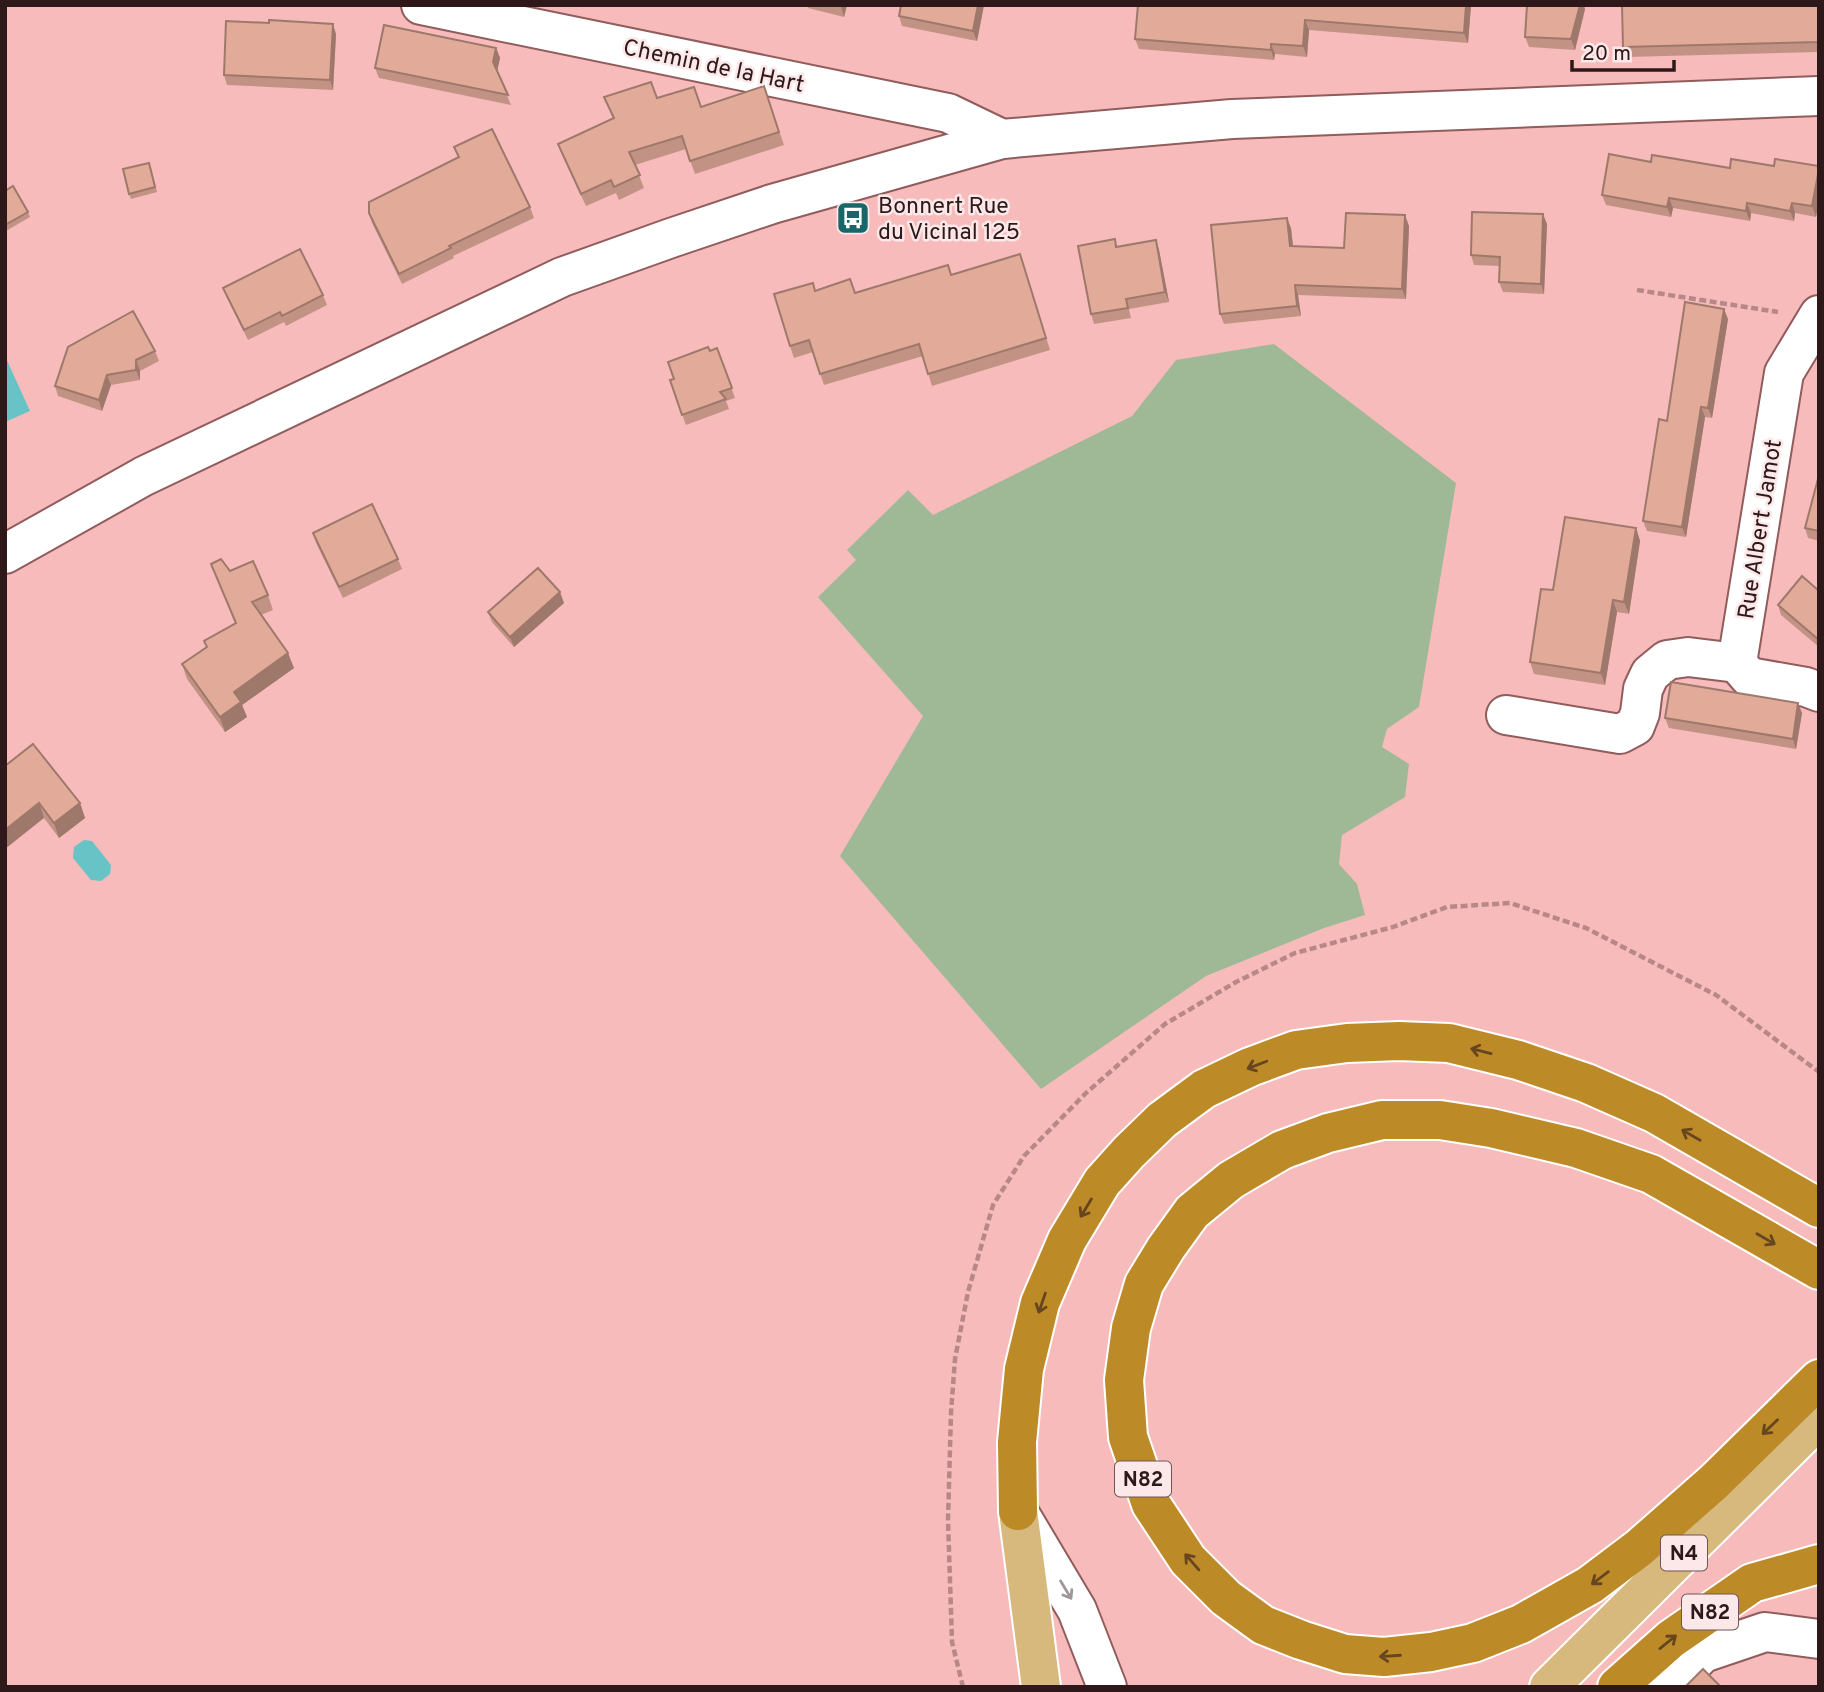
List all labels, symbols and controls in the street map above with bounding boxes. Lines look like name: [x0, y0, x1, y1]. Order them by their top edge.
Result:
scale bar: [1572, 28, 1674, 72]
street label: Chemin de la Hart: [620, 34, 807, 101]
text: 20 m: [1582, 41, 1631, 68]
place label: Bonnert Rue du Vicinal 125: [878, 193, 1020, 248]
bus stop icon: Bonnert Rue du Vicinal 125: [834, 199, 872, 237]
street label: Rue Albert Jamot: [1733, 437, 1790, 621]
one-way arrow: [1470, 1044, 1492, 1057]
one-way arrow: [1247, 1059, 1269, 1072]
one-way arrow: [1681, 1128, 1702, 1141]
one-way arrow: [1079, 1198, 1093, 1218]
one-way arrow: [1756, 1232, 1776, 1246]
one-way arrow: [1034, 1291, 1047, 1313]
one-way arrow: [1762, 1418, 1779, 1435]
road number: N82: [1115, 1462, 1171, 1496]
road number: N4: [1661, 1536, 1707, 1570]
one-way arrow: [1184, 1553, 1200, 1571]
one-way arrow: [1591, 1570, 1609, 1585]
one-way arrow: [1059, 1580, 1073, 1600]
road number: N82: [1682, 1594, 1738, 1630]
one-way arrow: [1659, 1634, 1677, 1649]
one-way arrow: [1379, 1650, 1402, 1663]

